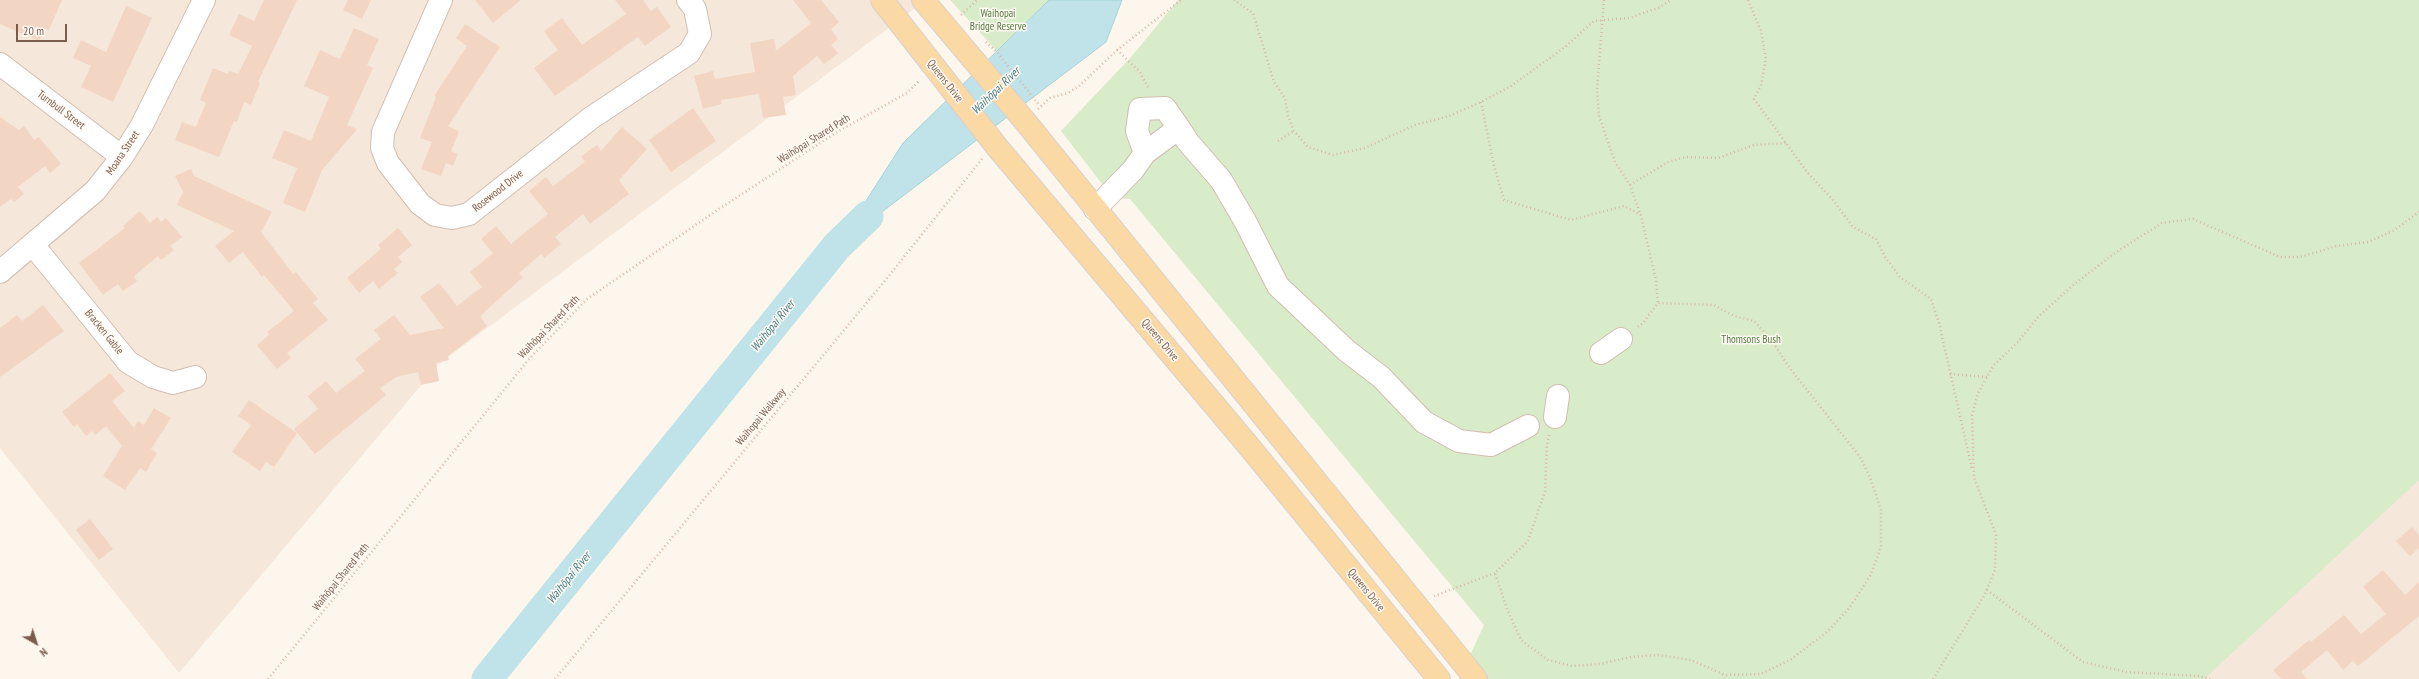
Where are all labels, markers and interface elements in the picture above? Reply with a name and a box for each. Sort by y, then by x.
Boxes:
park label: Waihopai Bridge Reserve [970,7,1026,33]
scale bar [18,16,69,42]
text: 20 m [23,23,44,38]
street label: Queens Drive [924,57,966,105]
water label: Waihōpai River [969,64,1023,118]
street label: Turnbull Street [35,88,87,132]
street label: Waihōpai Shared Path [775,111,853,167]
street label: Moana Street [103,128,143,178]
street label: Rosewood Drive [470,167,526,215]
street label: Waihōpai Shared Path [515,293,583,361]
water label: Waihōpai River [748,297,798,355]
street label: Bracken Gable [82,307,126,357]
street label: Queens Drive [1139,316,1181,364]
park label: Thomsons Bush [1721,333,1781,347]
street label: Waihopai Walkway [733,386,789,448]
street label: Waihōpai Shared Path [310,541,372,613]
water label: Waihōpai River [544,549,594,607]
street label: Queens Drive [1345,566,1387,614]
north arrow [16,623,56,663]
text: N [37,645,50,660]

